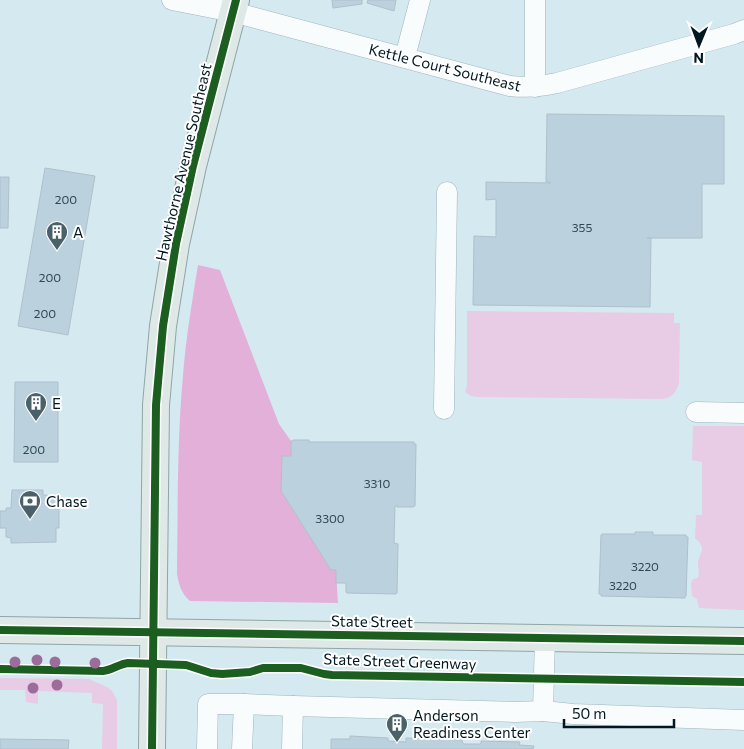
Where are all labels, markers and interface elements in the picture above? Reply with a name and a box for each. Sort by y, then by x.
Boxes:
north arrow [674,20,724,70]
street label: Kettle Court Southeast [367,39,523,95]
text: N [693,50,704,67]
street label: Hawthorne Avenue Southeast [151,61,215,263]
house number: 200 [55,192,77,206]
building icon: A [45,220,69,251]
house number: 355 [572,220,592,234]
place label: A [73,223,83,241]
house number: 200 [39,270,61,284]
house number: 200 [34,306,56,320]
building icon: E [24,391,48,422]
place label: E [52,394,61,412]
house number: 200 [23,442,45,456]
house number: 3310 [364,476,390,490]
bank icon: Chase [18,489,42,520]
place label: Chase [46,492,88,510]
house number: 3300 [315,511,345,525]
house number: 3220 [631,559,659,573]
house number: 3220 [609,578,637,592]
street label: State Street [331,611,413,631]
street label: State Street Greenway [323,649,477,673]
scale bar [564,696,674,728]
text: 50 m [572,704,606,722]
place label: Anderson Readiness Center [413,706,531,741]
building icon: Anderson Readiness Center [385,712,409,743]

